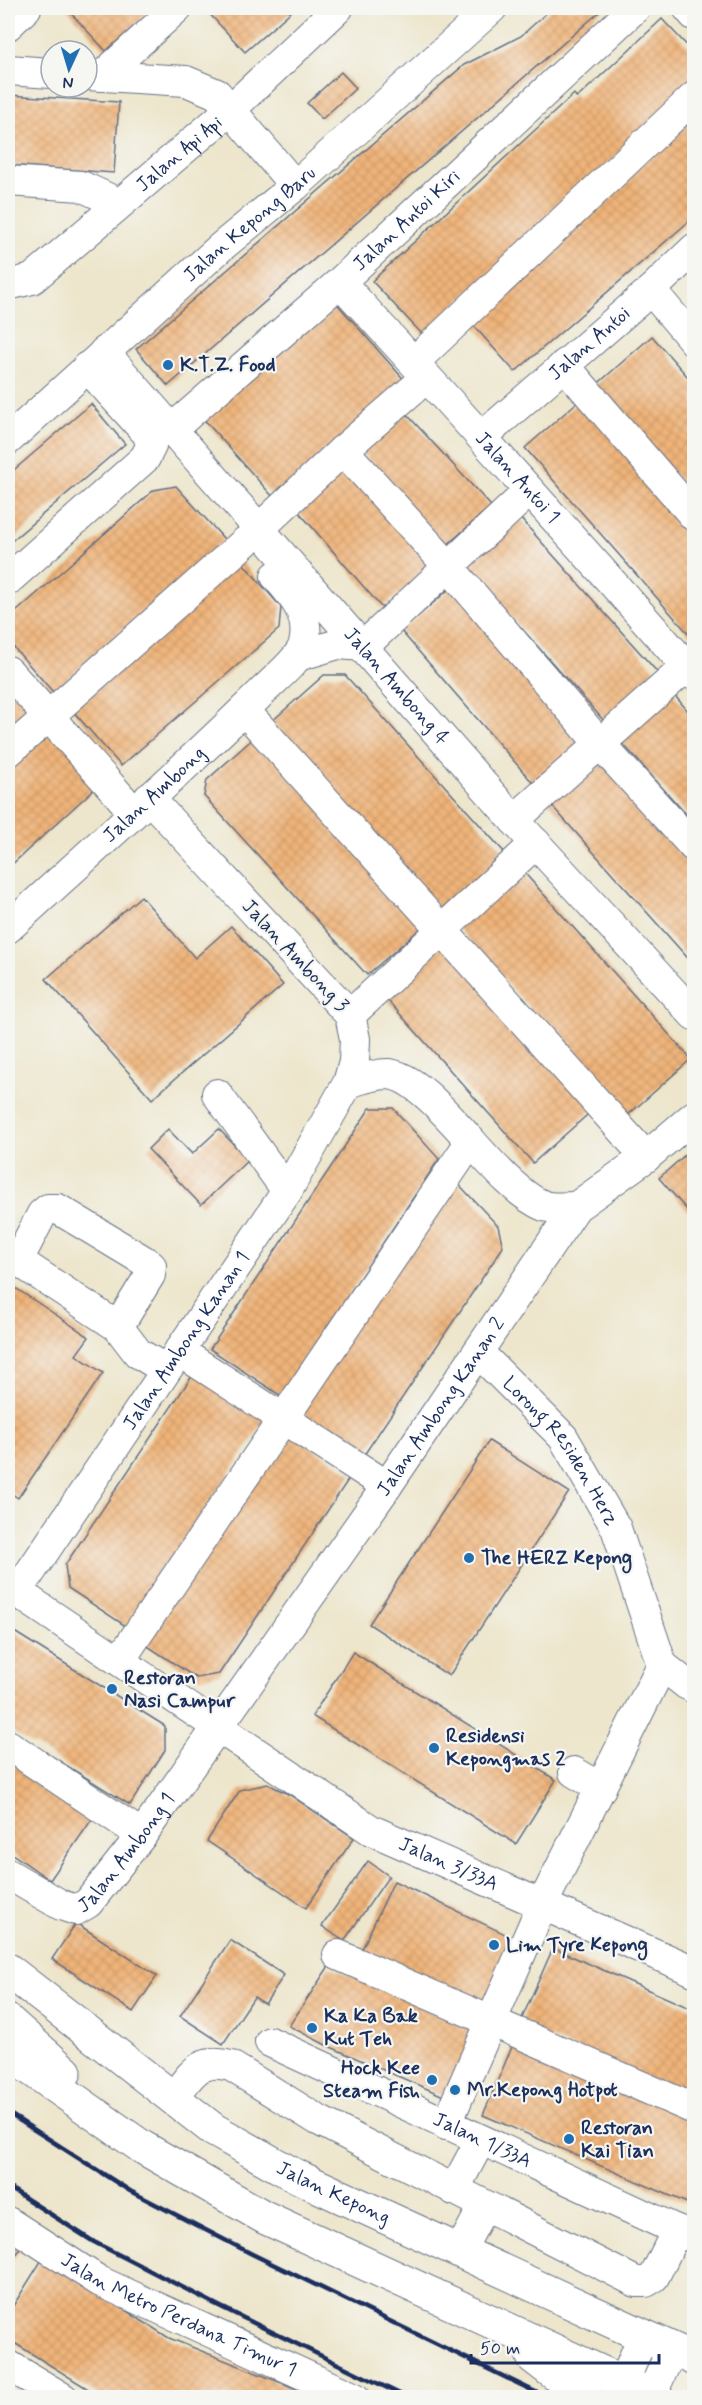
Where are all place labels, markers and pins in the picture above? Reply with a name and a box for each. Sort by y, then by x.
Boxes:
place label: K.T.Z. Food [180,352,276,379]
marker: K.T.Z. Food [161,358,175,372]
place label: The HERZ Kepong [481,1545,632,1574]
marker: The HERZ Kepong [462,1551,476,1565]
place label: Restoran Nasi Campur [124,1665,236,1715]
marker: Restoran Nasi Campur [105,1682,119,1696]
place label: Residensi Kepongmas 2 [446,1723,566,1773]
marker: Residensi Kepongmas 2 [427,1741,441,1755]
place label: Lim Tyre Kepong [506,1932,648,1961]
marker: Lim Tyre Kepong [487,1938,501,1952]
place label: Ka Ka Bak Kut Teh [324,2003,418,2053]
marker: Ka Ka Bak Kut Teh [305,2021,319,2035]
place label: Hock Kee Steam Fish [323,2055,420,2105]
marker: Hock Kee Steam Fish [425,2073,439,2087]
place label: Mr.Kepong Hotpot [467,2077,618,2104]
marker: Mr.Kepong Hotpot [448,2083,462,2097]
place label: Restoran Kai Tian [581,2115,654,2165]
marker: Restoran Kai Tian [562,2132,576,2146]

